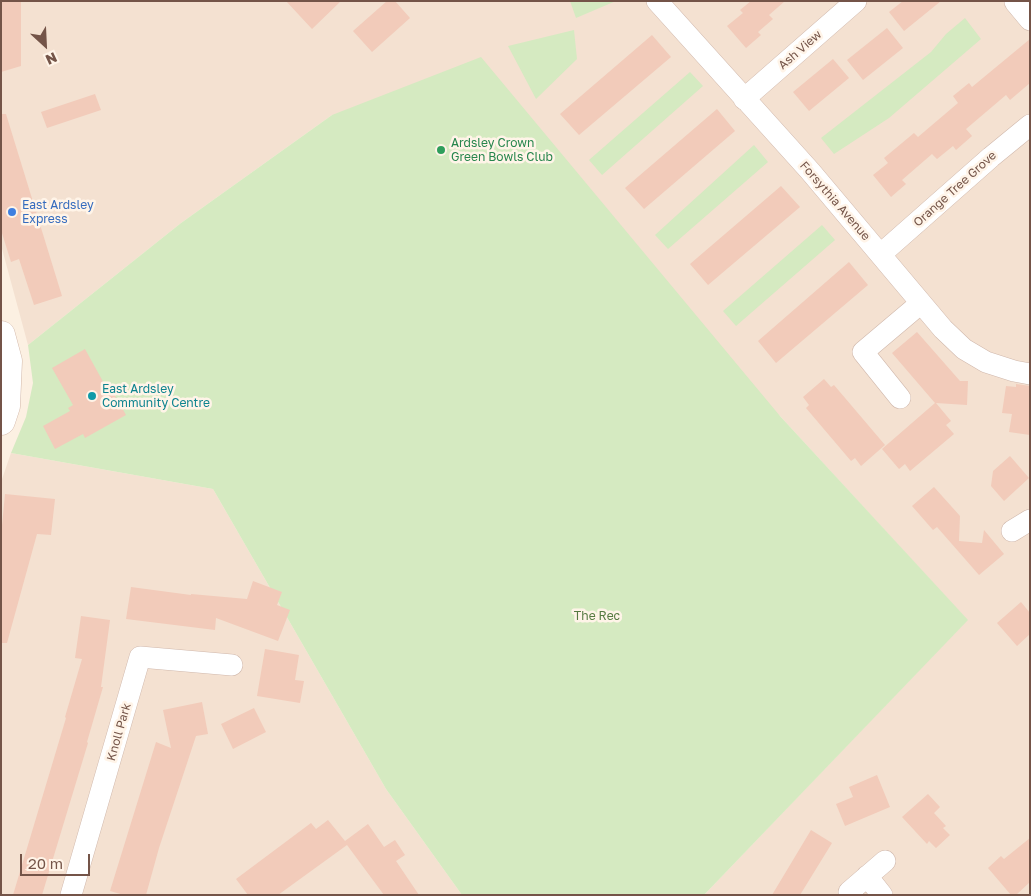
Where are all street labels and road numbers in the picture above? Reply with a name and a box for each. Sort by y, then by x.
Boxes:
street label: Ash View [775,27,825,73]
street label: Orange Tree Grove [911,148,999,230]
street label: Forsythia Avenue [797,159,873,243]
street label: Knoll Park [104,701,134,763]

